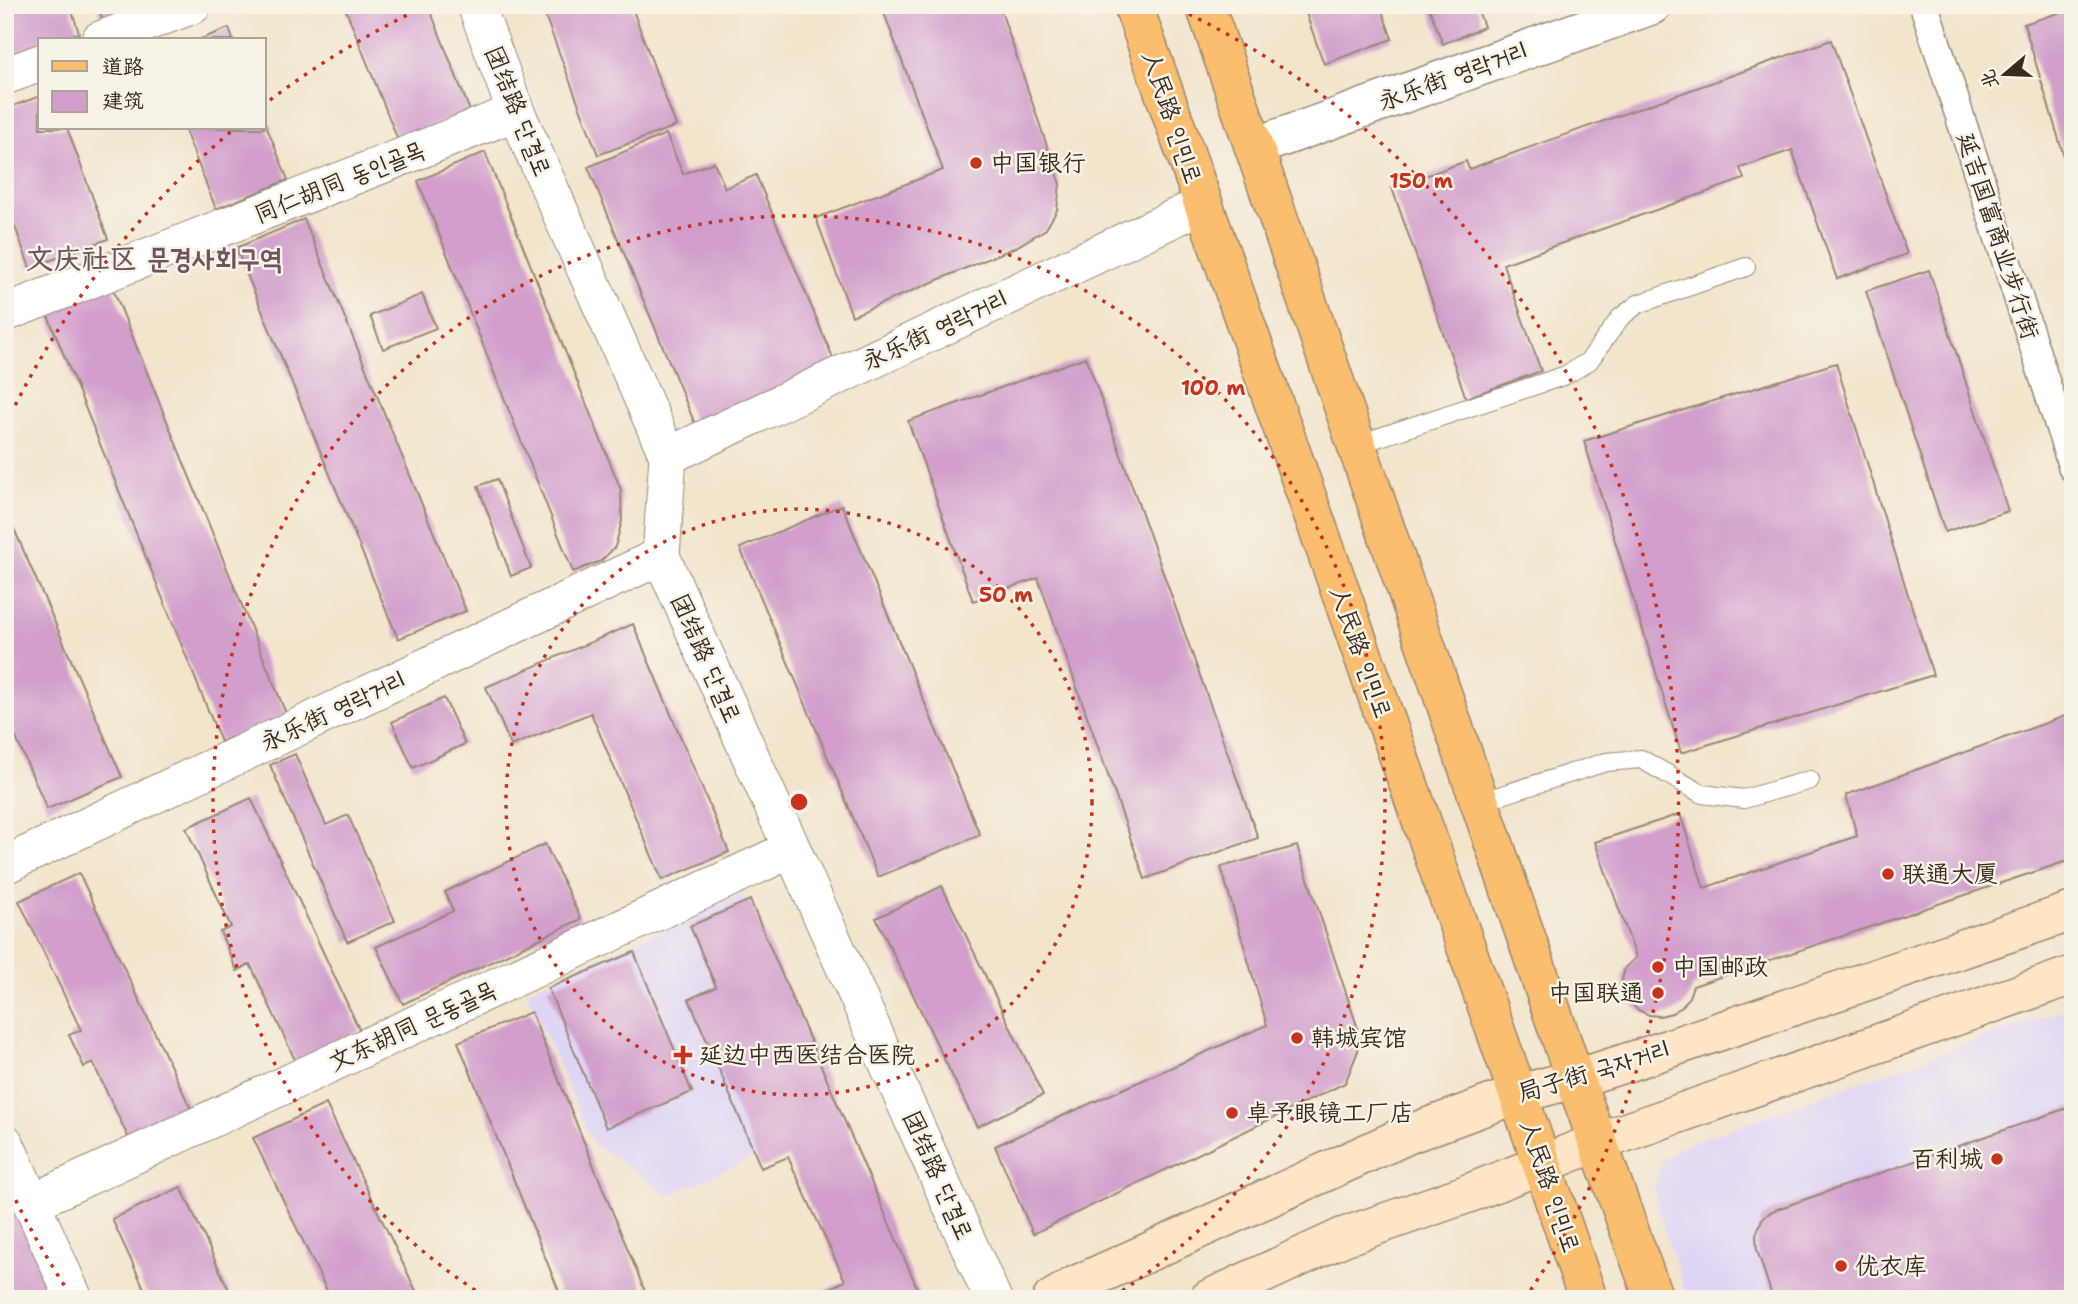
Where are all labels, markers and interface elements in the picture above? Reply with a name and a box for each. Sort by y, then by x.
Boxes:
street label: 永乐街 영락거리 [1374,34,1532,118]
legend [38,38,266,130]
north arrow [1969,38,2039,108]
street label: 团结路 단결로 [477,41,559,181]
street label: 人民路 인민로 [1134,46,1210,188]
text: 道路 [102,53,144,81]
text: 北 [1974,66,2004,92]
text: 建筑 [102,87,144,115]
street label: 延吉国富商业步行街 [1949,128,2047,344]
street label: 同仁胡同 동인골목 [249,133,429,231]
place label: 中国银行 [990,147,1086,179]
marker: 中国银行 [968,155,984,171]
text: 150 m [1389,167,1453,195]
district label: 文庆社区 문경사회구역 [26,239,282,277]
street label: 永乐街 영락거리 [857,282,1013,378]
text: 100 m [1181,374,1245,402]
text: 50 m [979,581,1033,609]
street label: 人民路 인민로 [1322,582,1400,722]
street label: 团结路 단결로 [663,588,749,728]
street label: 永乐街 영락거리 [255,663,411,759]
centre of rings [787,790,811,814]
place label: 联通大厦 [1902,858,1998,890]
marker: 联通大厦 [1880,866,1896,882]
place label: 中国邮政 [1672,951,1768,983]
marker: 中国邮政 [1650,959,1666,975]
street label: 文东胡同 문동골목 [323,973,501,1079]
place label: 中国联通 [1548,977,1644,1009]
marker: 中国联通 [1650,985,1666,1001]
place label: 韩城宾馆 [1311,1022,1407,1054]
marker: 韩城宾馆 [1289,1030,1305,1046]
street label: 局子街 국자거리 [1514,1033,1674,1109]
place label: 延边中西医结合医院 [699,1039,915,1071]
marker: 延边中西医结合医院 [673,1045,693,1065]
place label: 卓予眼镜工厂店 [1246,1097,1414,1129]
street label: 团结路 단결로 [895,1105,981,1245]
marker: 卓予眼镜工厂店 [1224,1105,1240,1121]
street label: 人民路 인민로 [1512,1115,1588,1257]
place label: 百利城 [1911,1143,1983,1175]
marker: 百利城 [1989,1151,2005,1167]
place label: 优衣库 [1855,1250,1927,1282]
marker: 优衣库 [1833,1258,1849,1274]

